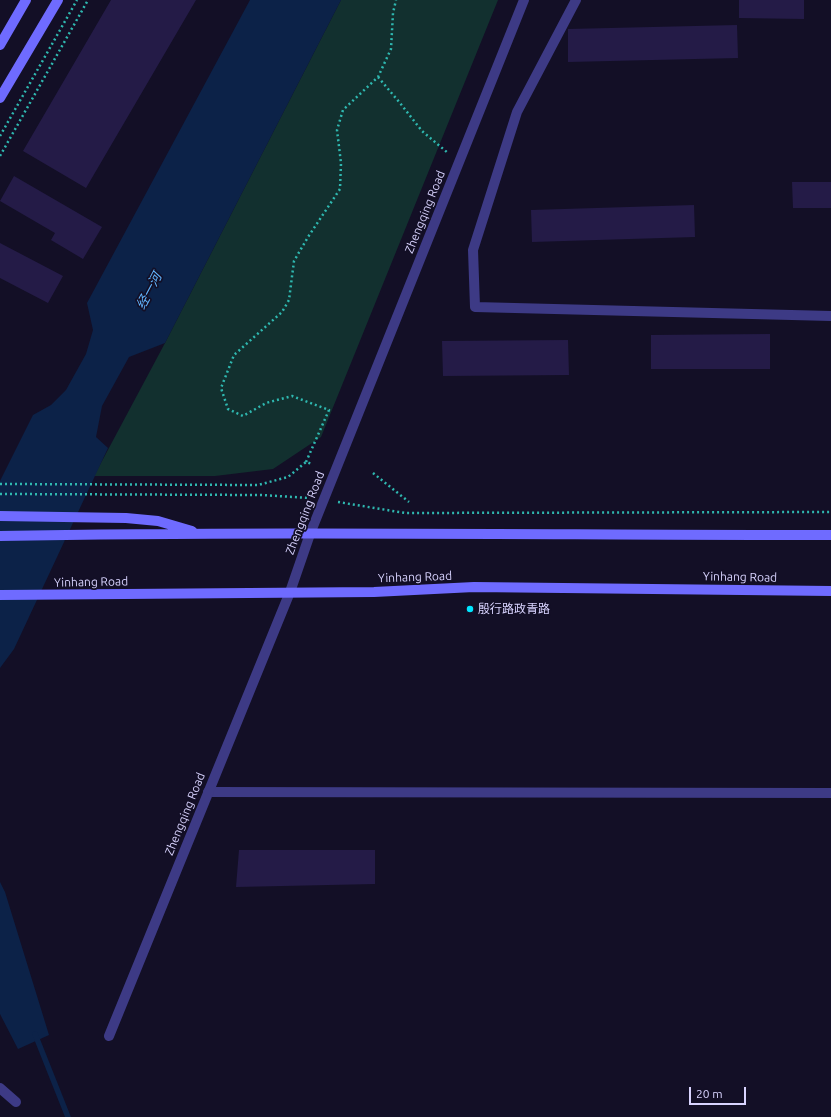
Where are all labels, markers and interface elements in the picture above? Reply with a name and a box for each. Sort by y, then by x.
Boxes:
street label: Zhengqing Road [402,168,448,256]
water label: 经一河 [133,270,165,312]
street label: Zhengqing Road [282,469,328,557]
street label: Yinhang Road [378,569,452,585]
street label: Yinhang Road [703,569,777,585]
street label: Yinhang Road [54,574,128,590]
place label: 殷行路政青路 [478,602,550,616]
marker: 殷行路政青路 [465,604,475,614]
street label: Zhengqing Road [162,770,208,858]
scale bar [691,1079,748,1105]
text: 20 m [696,1087,723,1100]

